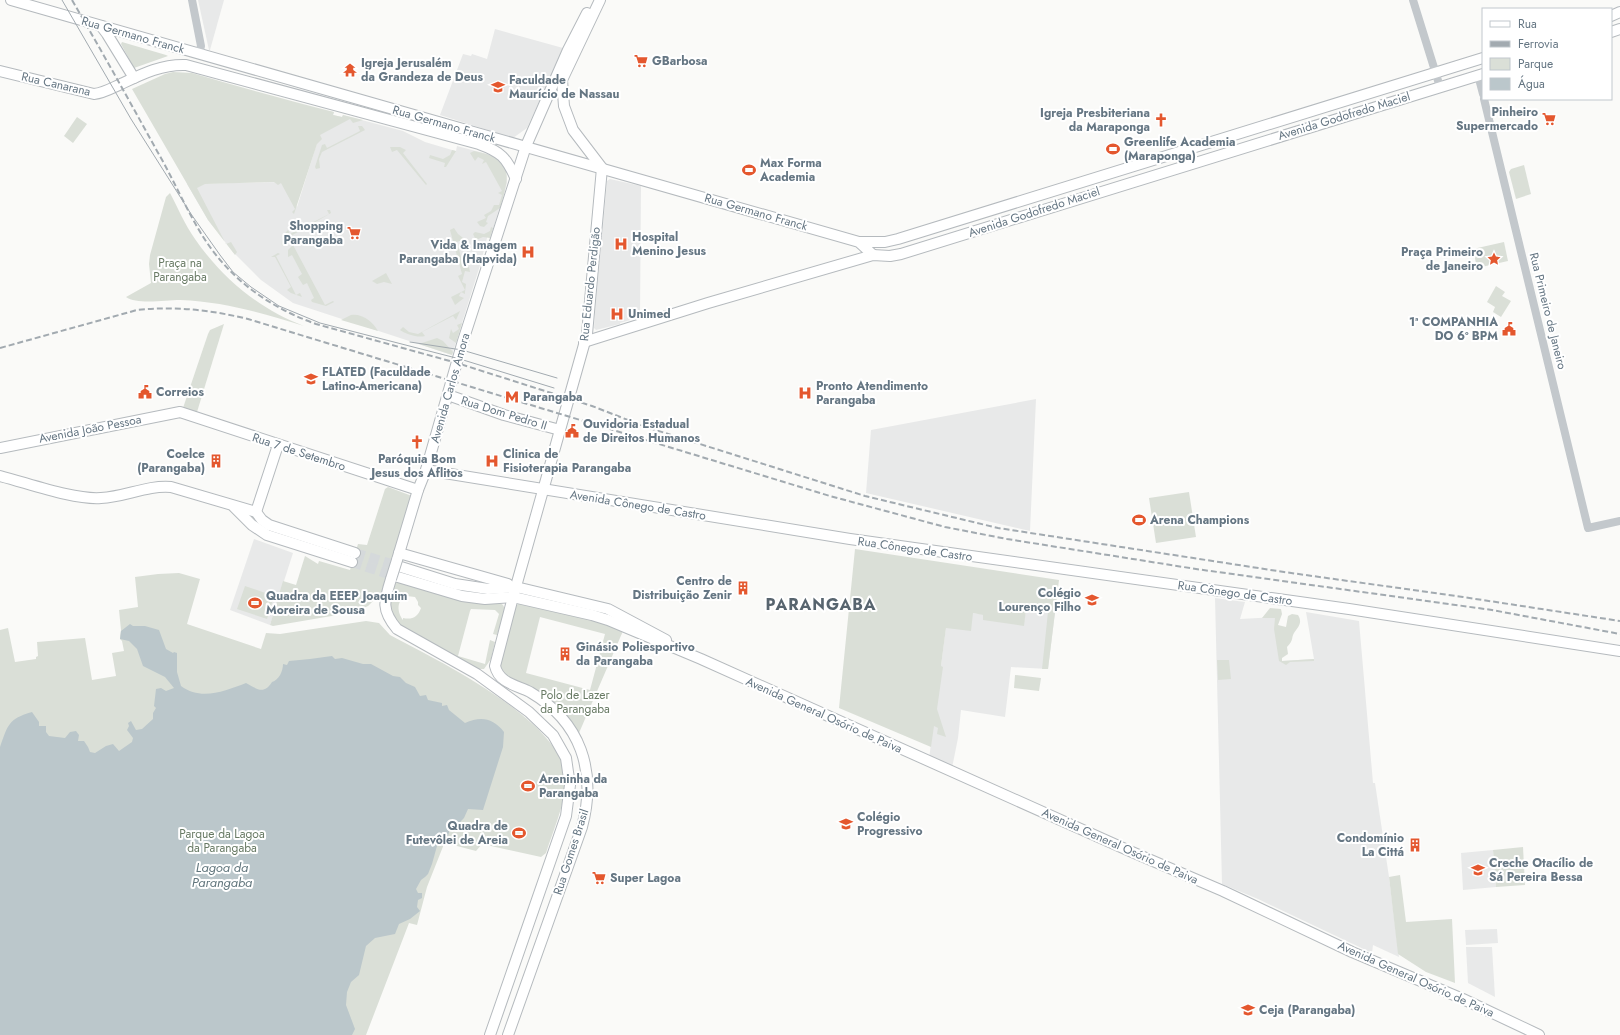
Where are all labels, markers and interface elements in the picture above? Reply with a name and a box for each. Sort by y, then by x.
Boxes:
legend [1482,8,1612,100]
street label: Rua Germano Franck [79,12,187,59]
text: Rua [1518,15,1537,33]
text: Ferrovia [1518,35,1559,53]
place label: GBarbosa [652,52,708,70]
supermarket icon: GBarbosa [633,53,649,69]
place label: Igreja Jerusalém da Grandeza de Deus [361,54,483,86]
text: Parque [1518,55,1553,73]
temple icon: Igreja Jerusalém da Grandeza de Deus [342,62,358,78]
street label: Rua Canarana [20,67,93,101]
place label: Faculdade Maurício de Nassau [509,71,620,103]
text: Água [1518,75,1545,93]
school or university icon: Faculdade Maurício de Nassau [490,79,506,95]
street label: Avenida Godofredo Maciel [1276,87,1412,145]
street label: Rua Germano Franck [390,101,498,148]
place label: Pinheiro Supermercado [1456,103,1538,135]
place label: Igreja Presbiteriana da Maraponga [1040,104,1150,136]
supermarket icon: Pinheiro Supermercado [1541,111,1557,127]
church icon: Igreja Presbiteriana da Maraponga [1153,112,1169,128]
place label: Greenlife Academia (Maraponga) [1124,133,1235,165]
sports icon: Greenlife Academia (Maraponga) [1105,141,1121,157]
place label: Max Forma Academia [759,154,822,186]
sports icon: Max Forma Academia [741,162,757,178]
street label: Avenida Godofredo Maciel [966,182,1102,242]
street label: Rua Germano Franck [702,189,810,236]
place label: Shopping Parangaba [283,217,343,249]
supermarket icon: Shopping Parangaba [346,225,362,241]
street label: Rua Eduardo Perdigão [575,226,605,342]
place label: Hospital Menino Jesus [632,228,707,260]
place label: Vida & Imagem Parangaba (Hapvida) [399,236,517,268]
hospital icon: Hospital Menino Jesus [613,236,629,252]
place label: Praça Primeiro de Janeiro [1401,243,1483,275]
hospital icon: Vida & Imagem Parangaba (Hapvida) [520,244,536,260]
place icon: Praça Primeiro de Janeiro [1486,251,1502,267]
street label: Rua Primeiro de Janeiro [1525,251,1571,372]
park label: Praça na Parangaba [153,254,207,286]
place label: Unimed [628,305,671,323]
hospital icon: Unimed [609,306,625,322]
place label: 1ª COMPANHIA DO 6º BPM [1409,313,1498,345]
public building icon: 1ª COMPANHIA DO 6º BPM [1501,321,1517,337]
street label: Avenida Carlos Amora [426,331,474,445]
place label: FLATED (Faculdade Latino-Americana) [322,363,431,395]
school or university icon: FLATED (Faculdade Latino-Americana) [303,371,319,387]
place label: Pronto Atendimento Parangaba [816,377,928,409]
place label: Correios [156,383,204,401]
public building icon: Correios [137,384,153,400]
hospital icon: Pronto Atendimento Parangaba [797,385,813,401]
place label: Parangaba [523,388,583,406]
metro station icon: Parangaba [504,389,520,405]
street label: Rua Dom Pedro II [459,391,549,435]
street label: Avenida João Pessoa [37,410,143,448]
place label: Ouvidoria Estadual de Direitos Humanos [583,415,701,447]
public building icon: Ouvidoria Estadual de Direitos Humanos [564,423,580,439]
street label: Rua 7 de Setembro [250,428,349,476]
church icon: Paróquia Bom Jesus dos Aflitos [409,434,425,450]
place label: Coelce (Parangaba) [137,445,205,477]
place label: Clinica de Fisioterapia Parangaba [503,445,631,477]
place label: Paróquia Bom Jesus dos Aflitos [369,450,463,482]
building icon: Coelce (Parangaba) [208,453,224,469]
hospital icon: Clinica de Fisioterapia Parangaba [484,453,500,469]
street label: Avenida Cônego de Castro [569,485,708,525]
place label: Arena Champions [1149,511,1250,529]
sports icon: Arena Champions [1131,512,1147,528]
street label: Rua Cônego de Castro [857,532,974,566]
place label: Centro de Distribuição Zenir [633,572,732,604]
street label: Rua Cônego de Castro [1177,576,1294,610]
building icon: Centro de Distribuição Zenir [735,580,751,596]
place label: Colégio Lourenço Filho [998,584,1081,616]
place label: Quadra da EEEP Joaquim Moreira de Sousa [266,587,408,619]
school or university icon: Colégio Lourenço Filho [1084,592,1100,608]
district label: PARANGABA [766,593,876,616]
sports icon: Quadra da EEEP Joaquim Moreira de Sousa [247,595,263,611]
place label: Ginásio Poliesportivo da Parangaba [576,638,695,670]
building icon: Ginásio Poliesportivo da Parangaba [557,646,573,662]
street label: Avenida General Osório de Paiva [743,672,905,758]
park label: Polo de Lazer da Parangaba [540,686,610,718]
place label: Areninha da Parangaba [538,770,607,802]
sports icon: Areninha da Parangaba [520,778,536,794]
street label: Avenida General Osório de Paiva [1039,803,1201,889]
street label: Rua Gomes Brasil [549,807,593,897]
place label: Colégio Progressivo [857,808,923,840]
school or university icon: Colégio Progressivo [838,816,854,832]
place label: Quadra de Futevôlei de Areia [406,817,508,849]
park label: Parque da Lagoa da Parangaba [179,825,265,857]
sports icon: Quadra de Futevôlei de Areia [511,825,527,841]
place label: Condomínio La Cittá [1337,829,1404,861]
building icon: Condomínio La Cittá [1407,837,1423,853]
place label: Creche Otacílio de Sá Pereira Bessa [1489,854,1593,886]
water label: Lagoa da Parangaba [192,858,252,892]
school or university icon: Creche Otacílio de Sá Pereira Bessa [1470,862,1486,878]
place label: Super Lagoa [610,869,681,887]
supermarket icon: Super Lagoa [591,870,607,886]
street label: Avenida General Osório de Paiva [1335,936,1497,1022]
place label: Ceja (Parangaba) [1259,1001,1355,1019]
school or university icon: Ceja (Parangaba) [1240,1002,1256,1018]

